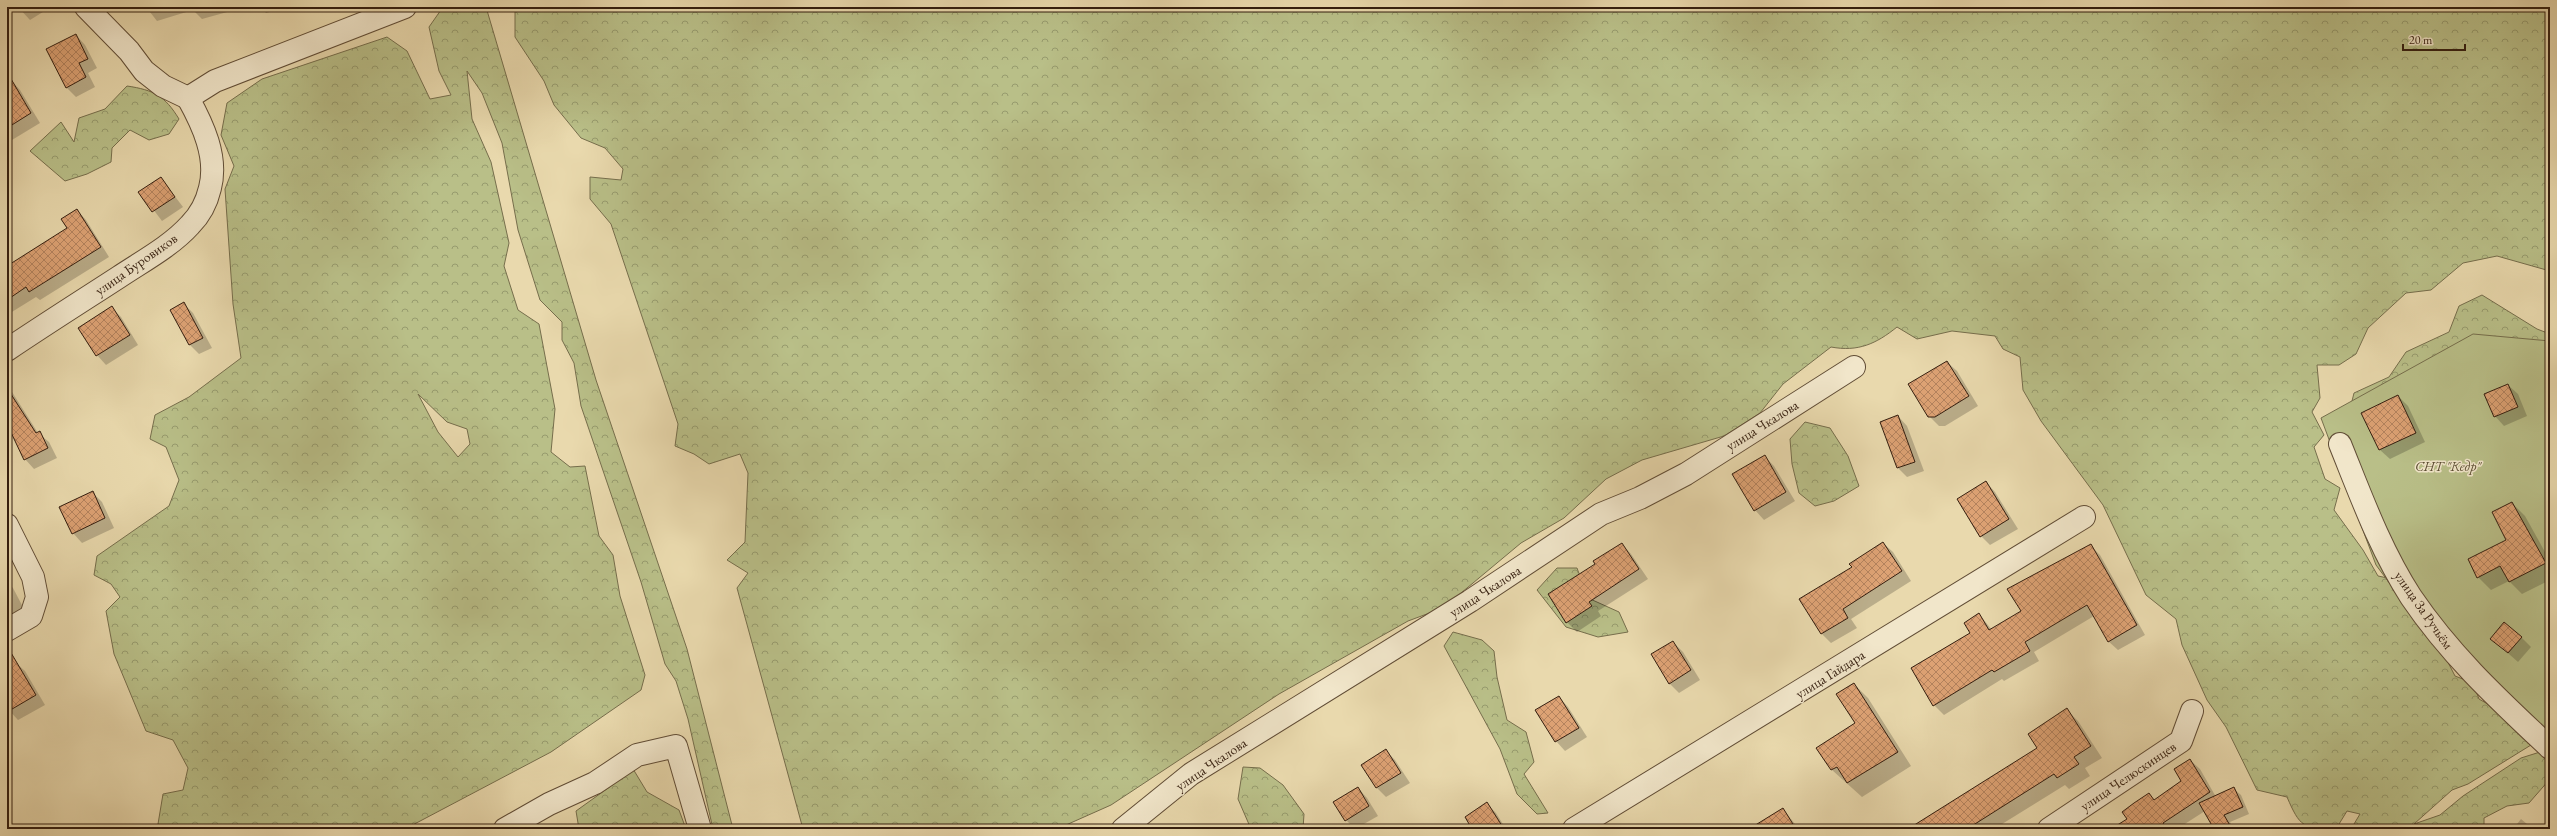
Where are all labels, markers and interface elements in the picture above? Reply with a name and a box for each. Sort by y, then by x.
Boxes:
scale bar [2403,26,2465,52]
text: 20 m [2409,32,2433,48]
street label: улица Буровиков [91,229,181,299]
street label: улица Чкалова [1722,395,1802,454]
park label: СНТ "Кедр" [2415,457,2482,475]
street label: улица Чкалова [1446,561,1525,621]
street label: улица За Ручьём [2391,568,2458,653]
street label: улица Гайдара [1792,645,1868,702]
street label: улица Чкалова [1172,733,1250,794]
street label: улица Челюскинцев [2077,737,2179,815]

